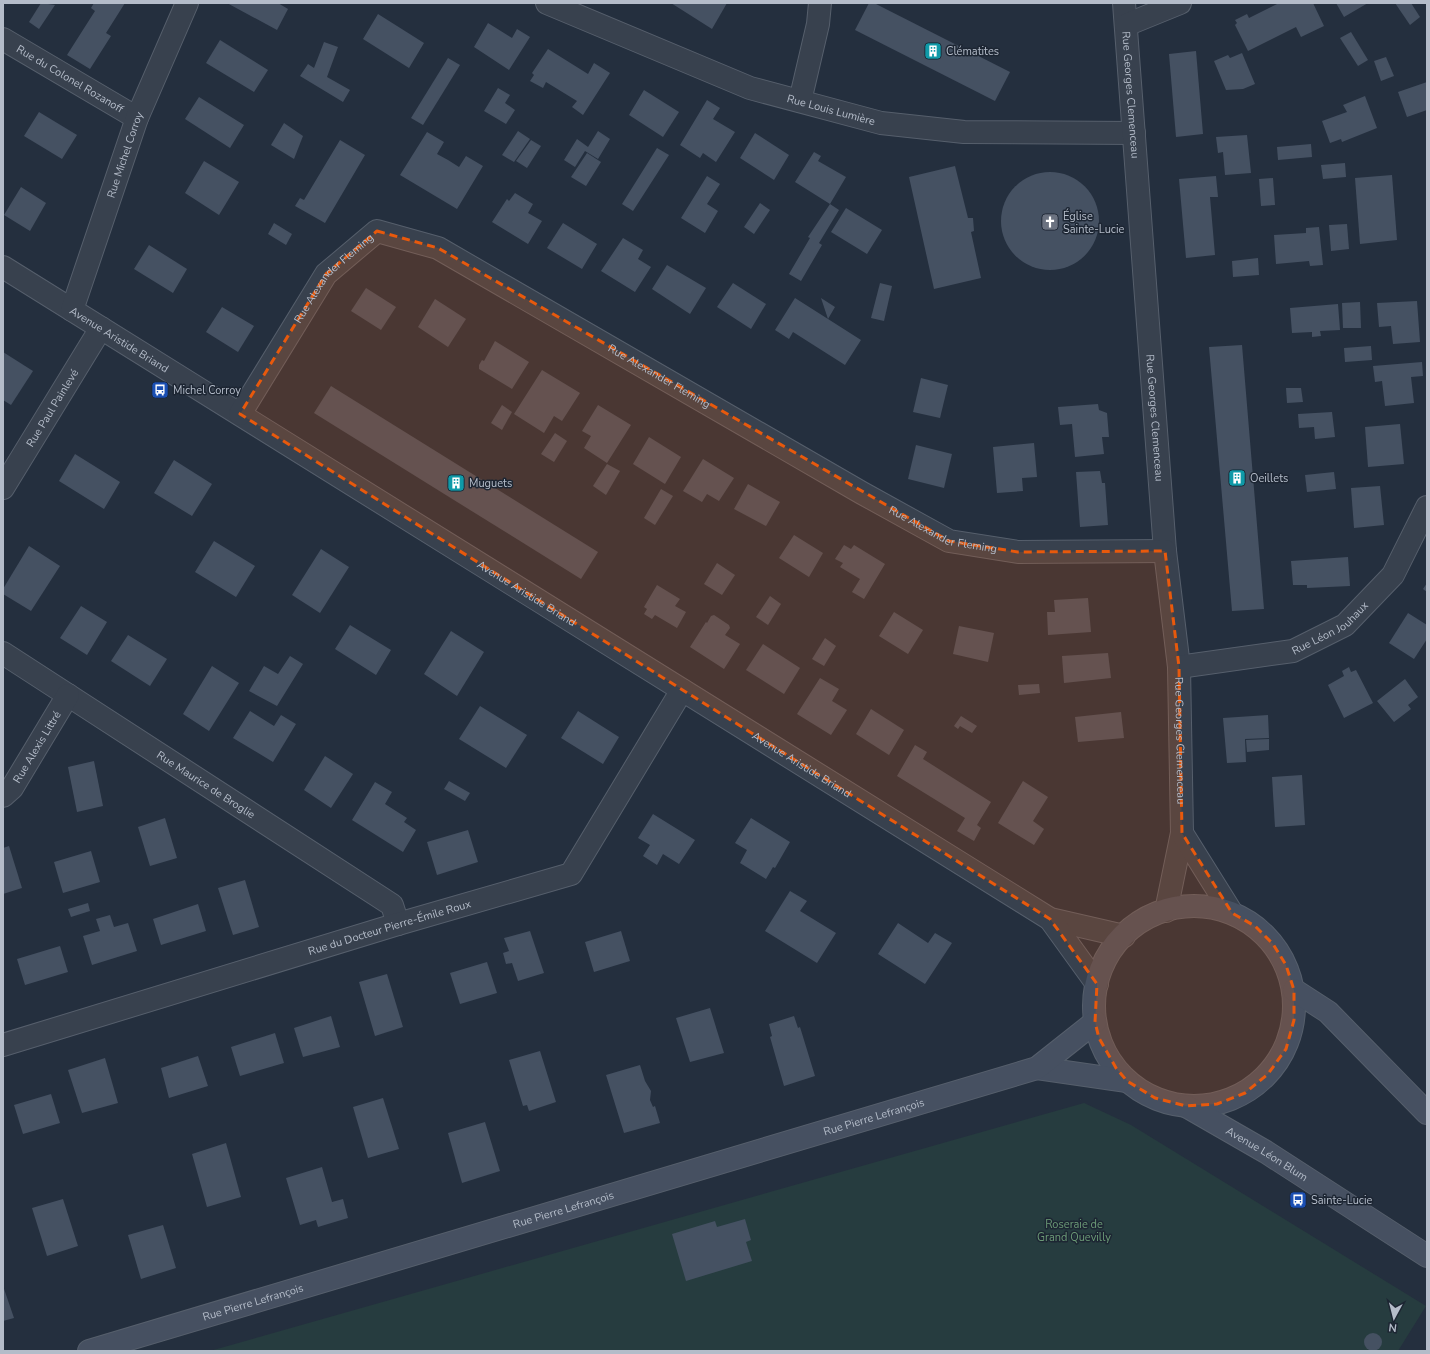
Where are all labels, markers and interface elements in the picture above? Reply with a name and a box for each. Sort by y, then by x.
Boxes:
street label: Rue Georges Clemenceau [1118,31,1143,159]
building icon: Clématites [923,41,943,61]
street label: Rue du Colonel Rozanoff [14,42,127,117]
place label: Clématites [946,44,999,59]
street label: Rue Louis Lumière [785,91,877,129]
street label: Rue Michel Corroy [104,109,147,200]
place label: Église Sainte-Lucie [1063,208,1125,237]
church icon: Église Sainte-Lucie [1040,212,1060,232]
street label: Rue Alexander Fleming [291,230,377,326]
street label: Avenue Aristide Briand [67,303,171,376]
street label: Rue Alexander Fleming [605,341,713,412]
street label: Rue Georges Clemenceau [1142,354,1167,482]
street label: Rue Paul Painlevé [23,366,82,450]
bus stop icon: Michel Corroy [150,380,170,400]
place label: Michel Corroy [173,383,241,398]
building icon: Oeillets [1227,468,1247,488]
place label: Oeillets [1250,471,1288,486]
building icon: Muguets [446,473,466,493]
place label: Muguets [469,476,512,491]
street label: Rue Alexander Fleming [886,502,998,557]
street label: Avenue Aristide Briand [474,557,579,630]
street label: Rue Léon Jouhaux [1289,598,1372,658]
street label: Rue Georges Clemenceau [1171,677,1188,804]
street label: Rue Alexis Littré [10,708,65,786]
street label: Avenue Aristide Briand [749,728,854,801]
street label: Rue Maurice de Broglie [154,748,258,822]
street label: Rue du Docteur Pierre-Émile Roux [306,896,473,959]
street label: Rue Pierre Lefrançois [822,1095,926,1139]
street label: Avenue Léon Blum [1223,1123,1311,1185]
street label: Rue Pierre Lefrançois [511,1188,616,1232]
bus stop icon: Sainte-Lucie [1288,1190,1308,1210]
place label: Sainte-Lucie [1311,1193,1373,1208]
park label: Roseraie de Grand Quevilly [1037,1217,1111,1245]
street label: Rue Pierre Lefrançois [201,1280,305,1325]
north arrow [1374,1298,1414,1338]
text: N [1388,1319,1398,1335]

